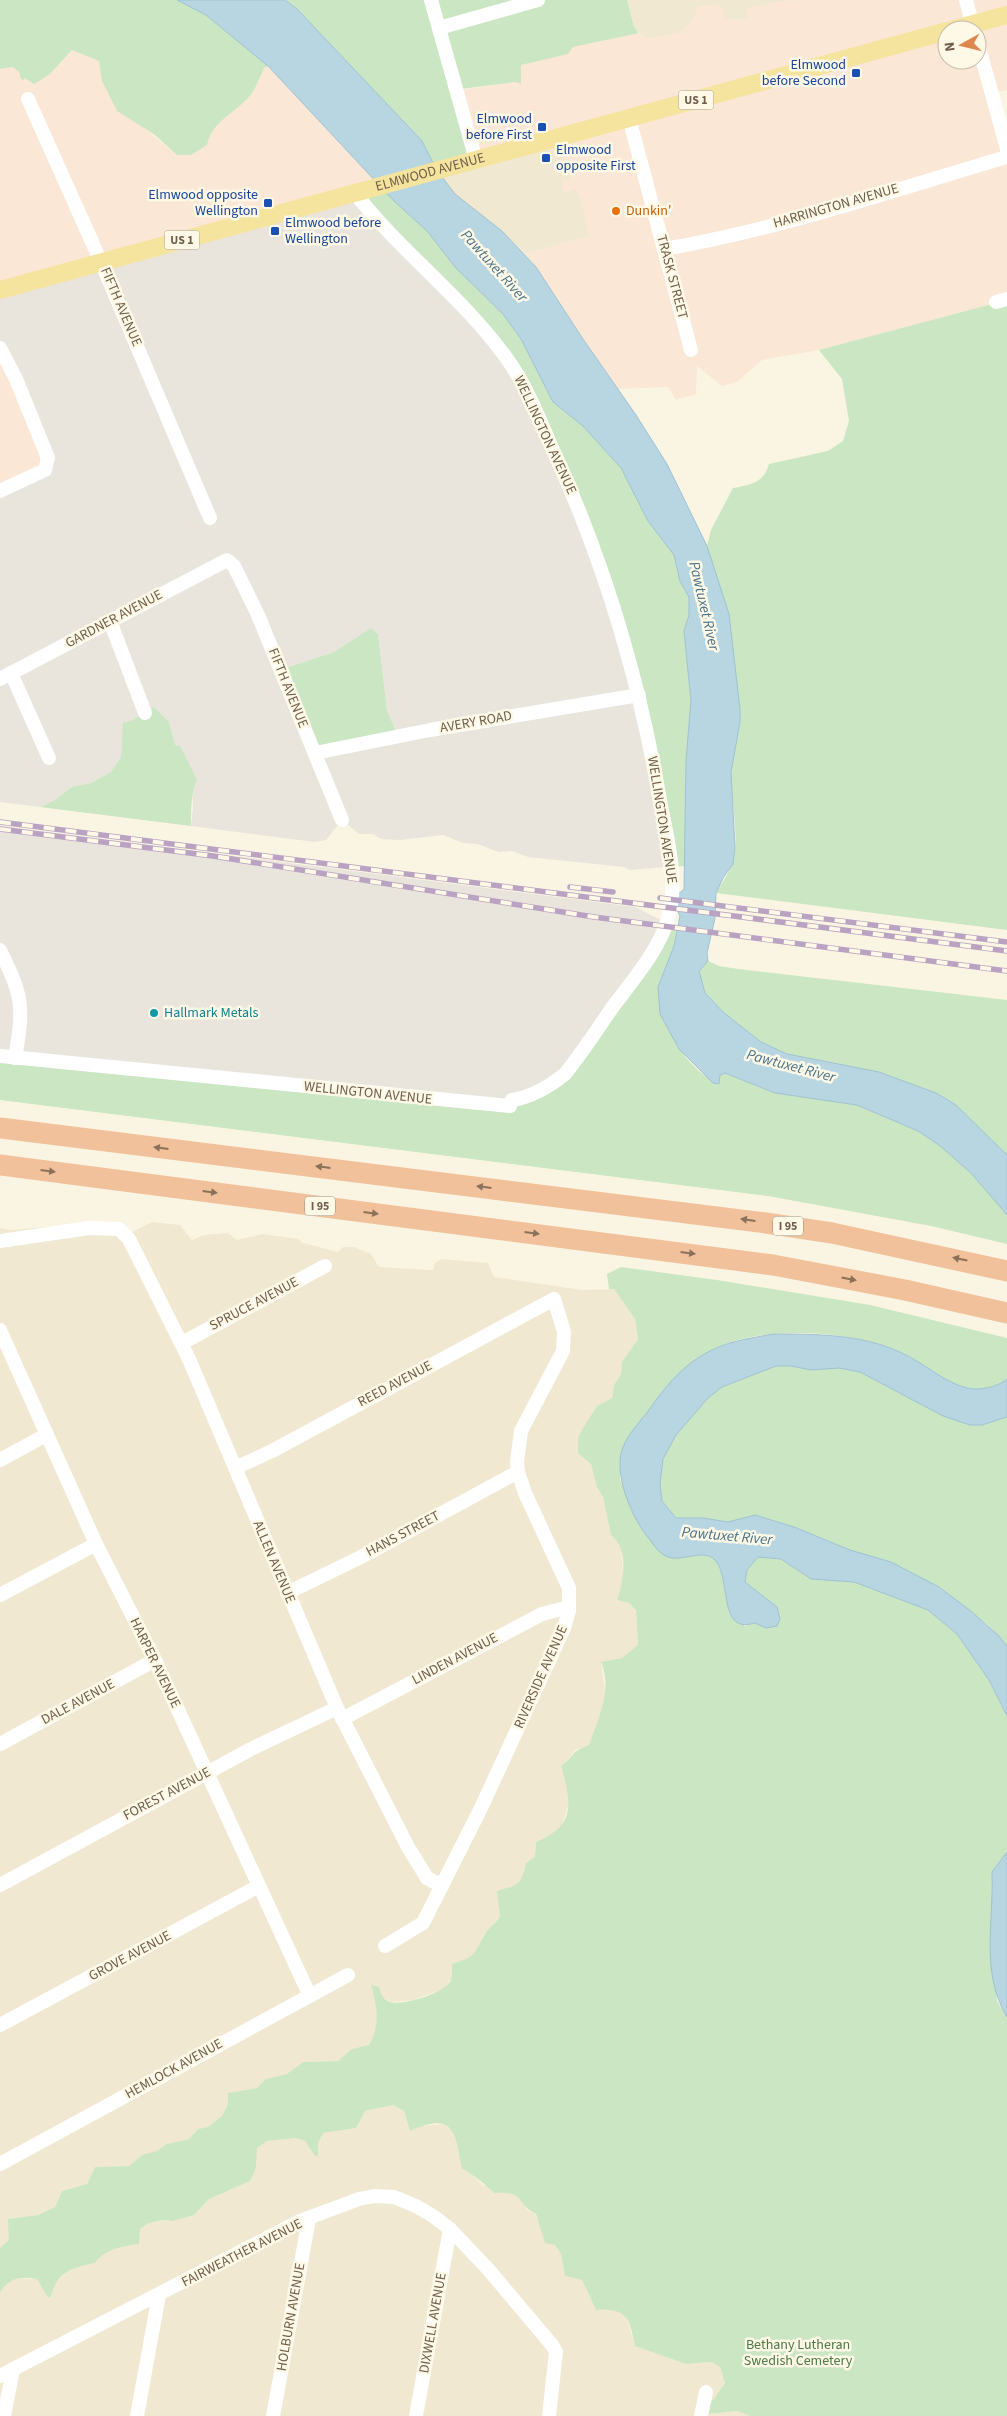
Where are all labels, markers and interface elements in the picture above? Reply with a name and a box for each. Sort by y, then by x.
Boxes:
north arrow [937,20,987,70]
text: N [940,41,961,53]
place label: Elmwood before Second [762,55,846,91]
marker: Elmwood before Second [850,67,862,79]
road number: US 1 [678,90,714,110]
place label: Elmwood before First [466,109,532,145]
marker: Elmwood before First [536,121,548,133]
place label: Elmwood opposite First [556,140,636,176]
street label: ELMWOOD AVENUE [373,148,487,197]
marker: Elmwood opposite First [540,152,552,164]
street label: HARRINGTON AVENUE [771,179,901,233]
place label: Elmwood opposite Wellington [148,185,258,221]
marker: Elmwood opposite Wellington [262,197,274,209]
place label: Dunkin' [626,201,671,221]
marker: Dunkin' [610,205,622,217]
place label: Elmwood before Wellington [285,213,381,249]
marker: Elmwood before Wellington [269,225,281,237]
water label: Pawtuxet River [456,225,533,307]
road number: US 1 [164,230,200,250]
street label: TRASK STREET [651,233,693,322]
street label: FIFTH AVENUE [95,264,147,350]
street label: WELLINGTON AVENUE [509,372,581,498]
water label: Pawtuxet River [684,559,725,654]
street label: GARDNER AVENUE [62,585,166,653]
street label: FIFTH AVENUE [263,645,313,731]
street label: AVERY ROAD [438,706,514,738]
street label: WELLINGTON AVENUE [642,755,682,885]
place label: Hallmark Metals [164,1003,259,1023]
marker: Hallmark Metals [148,1007,160,1019]
water label: Pawtuxet River [744,1044,839,1088]
street label: WELLINGTON AVENUE [303,1076,433,1110]
one-way arrow [153,1144,169,1152]
one-way arrow [314,1163,330,1171]
one-way arrow [41,1167,57,1175]
one-way arrow [476,1183,492,1191]
one-way arrow [202,1188,218,1196]
road number: I 95 [305,1196,335,1216]
one-way arrow [363,1209,379,1217]
one-way arrow [740,1216,756,1224]
road number: I 95 [773,1216,803,1236]
one-way arrow [524,1229,540,1237]
one-way arrow [681,1249,697,1257]
one-way arrow [951,1255,967,1263]
street label: SPRUCE AVENUE [206,1272,302,1336]
one-way arrow [841,1275,857,1283]
street label: REED AVENUE [354,1356,436,1412]
street label: HANS STREET [363,1506,444,1562]
street label: ALLEN AVENUE [248,1518,300,1606]
water label: Pawtuxet River [681,1522,774,1551]
street label: HARPER AVENUE [124,1614,186,1712]
street label: RIVERSIDE AVENUE [509,1622,573,1732]
street label: LINDEN AVENUE [408,1628,502,1690]
street label: DALE AVENUE [38,1674,118,1730]
street label: FOREST AVENUE [120,1763,214,1825]
street label: GROVE AVENUE [85,1926,175,1986]
street label: HEMLOCK AVENUE [122,2034,226,2104]
street label: FAIRWEATHER AVENUE [178,2214,306,2292]
street label: HOLBURN AVENUE [272,2261,310,2373]
street label: DIXWELL AVENUE [414,2271,452,2375]
park label: Bethany Lutheran Swedish Cemetery [744,2335,853,2371]

